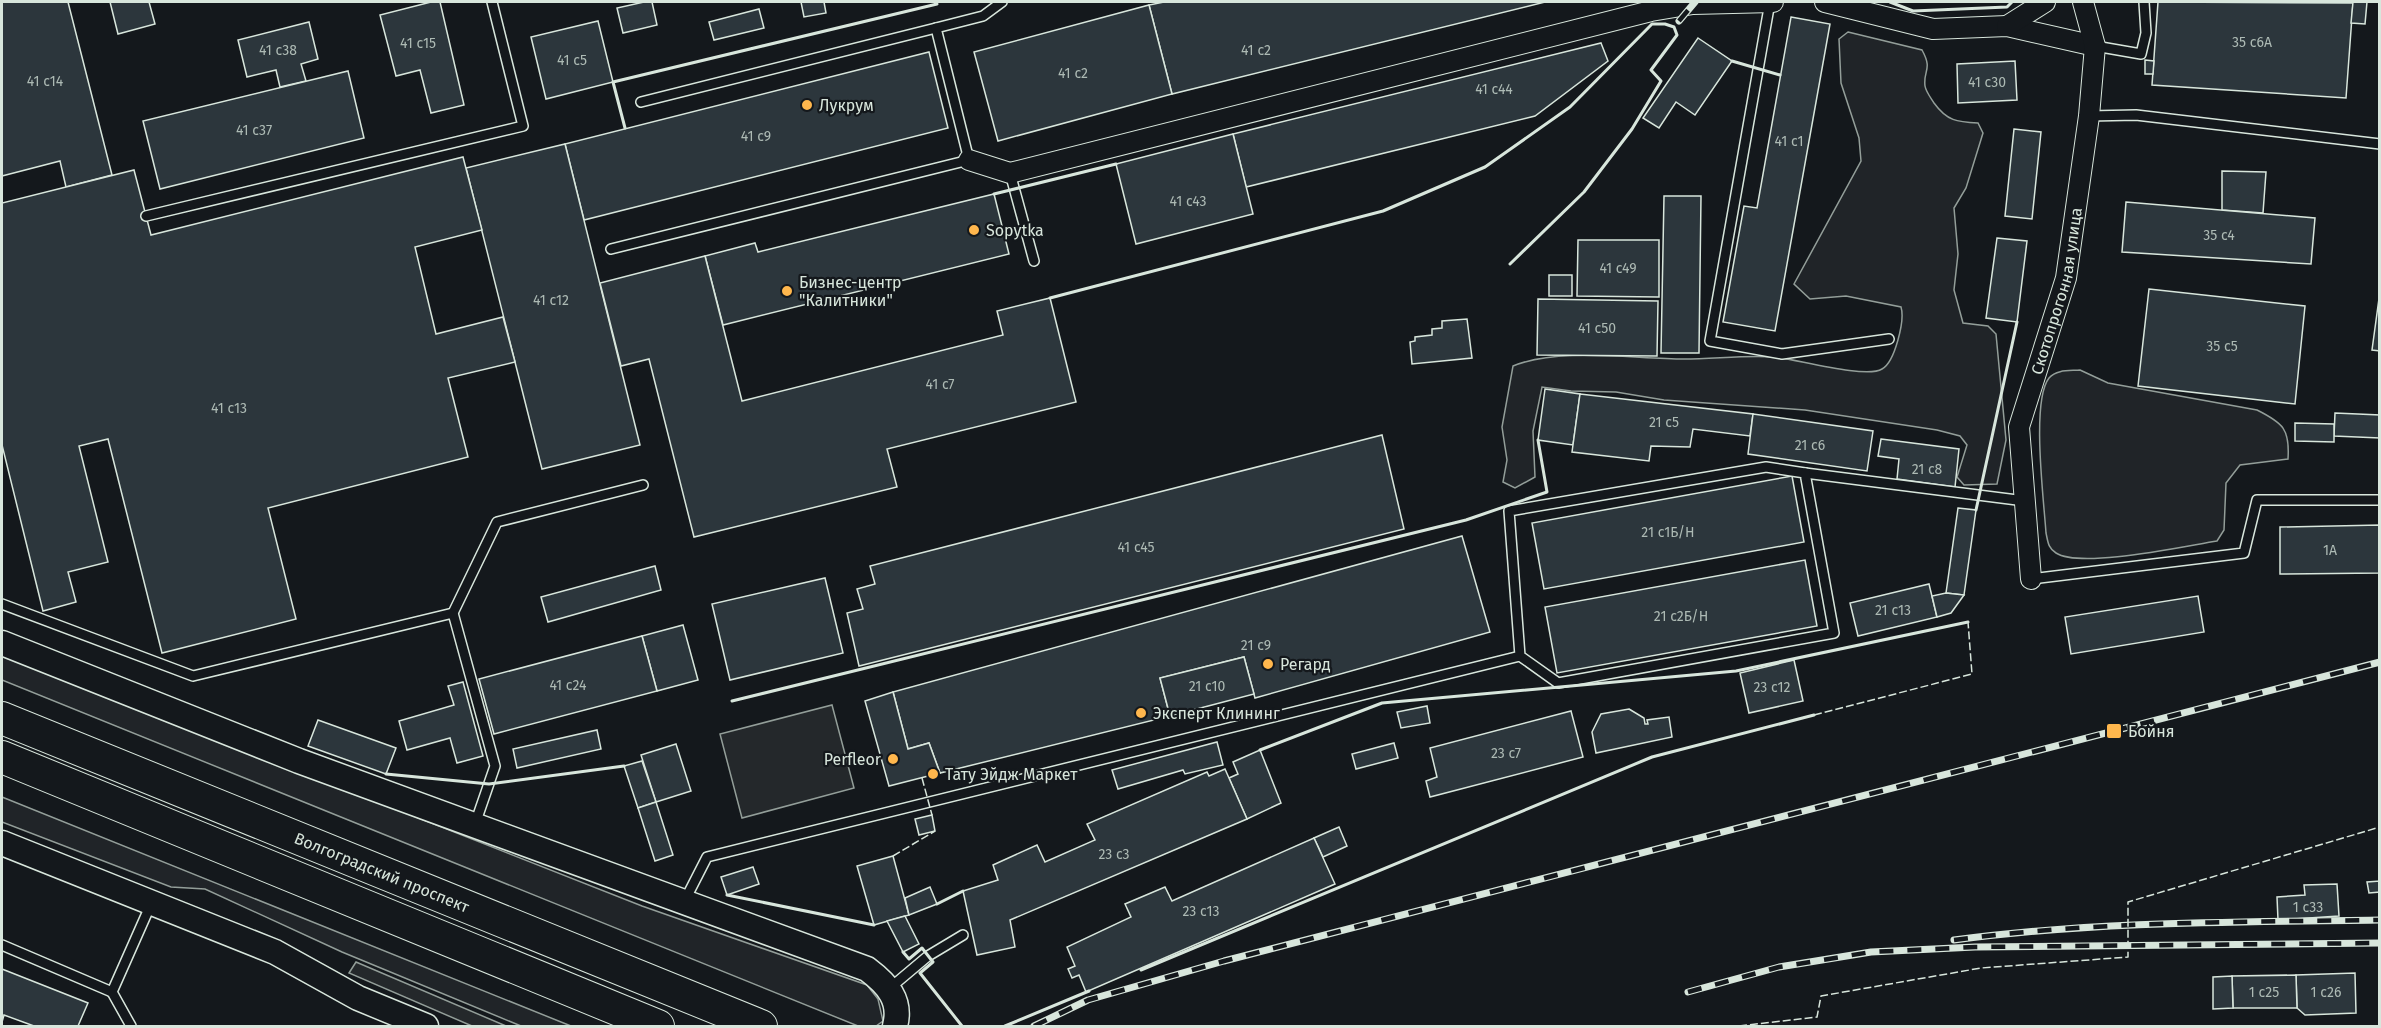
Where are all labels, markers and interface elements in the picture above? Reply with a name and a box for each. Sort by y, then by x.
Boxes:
house number: 35 с6А [2232,34,2272,51]
house number: 41 с15 [400,35,436,52]
house number: 41 с38 [259,42,297,59]
house number: 41 с2 [1241,42,1271,59]
house number: 41 с5 [557,52,587,69]
house number: 41 с2 [1058,65,1088,82]
house number: 41 с14 [27,73,64,90]
house number: 41 с30 [1968,74,2006,91]
house number: 41 с44 [1475,81,1513,98]
place label: Лукрум [819,96,874,115]
marker: Лукрум [800,98,814,112]
house number: 41 с37 [236,122,272,139]
house number: 41 с9 [741,128,771,145]
house number: 41 с1 [1775,133,1803,150]
house number: 41 с43 [1170,193,1206,210]
street label: Скотопрогонная улица [2027,206,2085,377]
place label: Sopytka [986,221,1044,240]
marker: Sopytka [967,223,981,237]
house number: 35 с4 [2203,227,2235,244]
house number: 41 с49 [1599,260,1637,277]
place label: Бизнес-центр "Калитники" [799,273,902,310]
marker: Бизнес-центр "Калитники" [780,284,794,298]
house number: 41 с12 [533,292,569,309]
house number: 41 с50 [1578,320,1616,337]
house number: 35 с5 [2206,338,2238,355]
house number: 41 с7 [926,376,954,393]
house number: 41 с13 [211,400,247,417]
house number: 21 с5 [1649,414,1679,431]
house number: 21 с6 [1795,437,1825,454]
house number: 21 с8 [1912,461,1943,478]
house number: 21 с1Б/Н [1641,524,1695,541]
house number: 41 c45 [1117,539,1155,556]
house number: 1А [2323,542,2337,559]
house number: 21 с13 [1875,602,1911,619]
house number: 21 с2Б/Н [1654,608,1708,625]
house number: 21 с9 [1241,637,1271,654]
place label: Регард [1280,655,1331,674]
marker: Регард [1261,657,1275,671]
house number: 41 с24 [549,677,587,694]
house number: 21 с10 [1189,678,1226,695]
house number: 23 c12 [1753,679,1791,696]
place label: Эксперт Клининг [1153,704,1280,723]
marker: Эксперт Клининг [1134,706,1148,720]
marker: Бойня [2105,722,2123,740]
place label: Бойня [2128,722,2175,741]
house number: 23 с7 [1491,745,1521,762]
place label: Perfleor [824,750,882,769]
marker: Perfleor [886,752,900,766]
place label: Тату Эйдж Маркет [945,765,1078,784]
marker: Тату Эйдж Маркет [926,767,940,781]
street label: Волгоградский проспект [292,828,473,916]
house number: 23 с3 [1098,846,1130,863]
house number: 1 с33 [2293,899,2323,916]
house number: 23 с13 [1182,903,1220,920]
house number: 1 с25 [2249,984,2279,1001]
house number: 1 с26 [2311,984,2341,1001]

